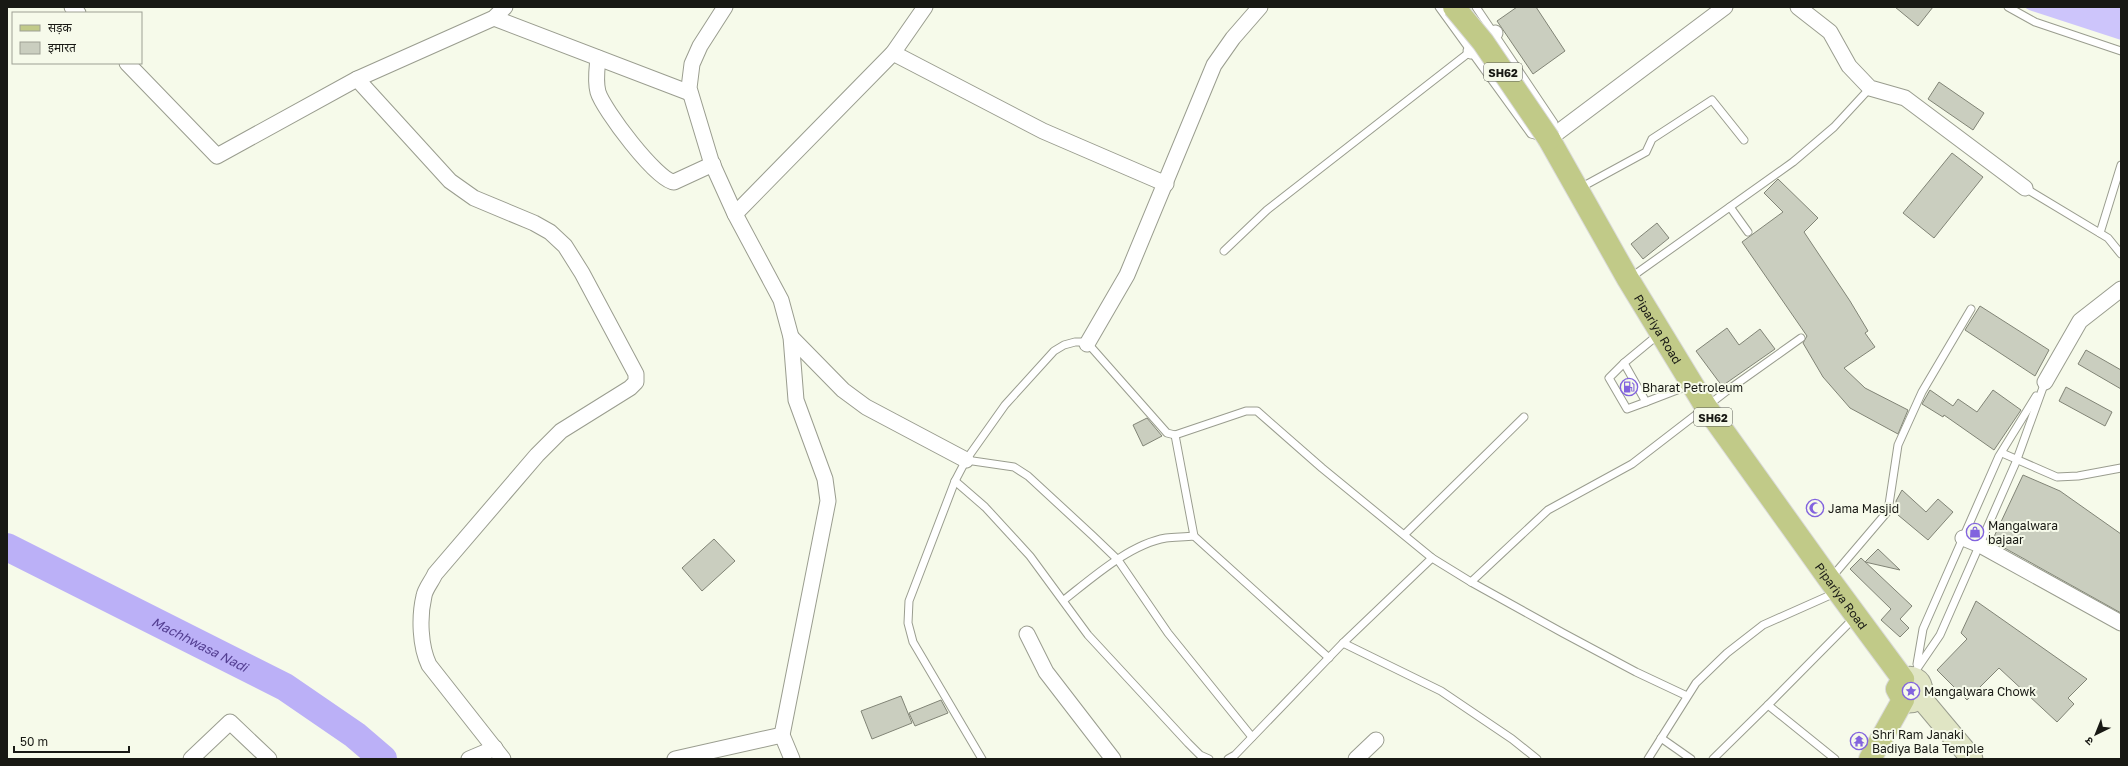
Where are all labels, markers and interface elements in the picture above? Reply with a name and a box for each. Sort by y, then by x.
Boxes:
legend [12,12,142,64]
text: सड़क [48,20,73,35]
text: इमारत [48,40,77,55]
road number: SH62 [1484,63,1522,81]
street label: Pipariya Road [1631,291,1685,366]
fuel station icon: Bharat Petroleum [1619,377,1639,397]
place label: Bharat Petroleum [1642,380,1743,395]
road number: SH62 [1694,408,1732,426]
mosque icon: Jama Masjid [1805,498,1825,518]
place label: Jama Masjid [1828,501,1899,516]
place label: Mangalwara bajaar [1988,518,2058,547]
shop icon: Mangalwara bajaar [1965,522,1985,542]
street label: Pipariya Road [1812,560,1871,632]
water label: Machhwasa Nadi [149,613,252,676]
place icon: Mangalwara Chowk [1901,681,1921,701]
place label: Mangalwara Chowk [1924,684,2036,699]
north arrow [2076,714,2116,754]
place label: Shri Ram Janaki Badiya Bala Temple [1872,727,1984,756]
scale bar [14,728,129,754]
temple icon: Shri Ram Janaki Badiya Bala Temple [1849,731,1869,751]
text: 50 m [20,734,48,749]
text: उ [2082,734,2096,749]

